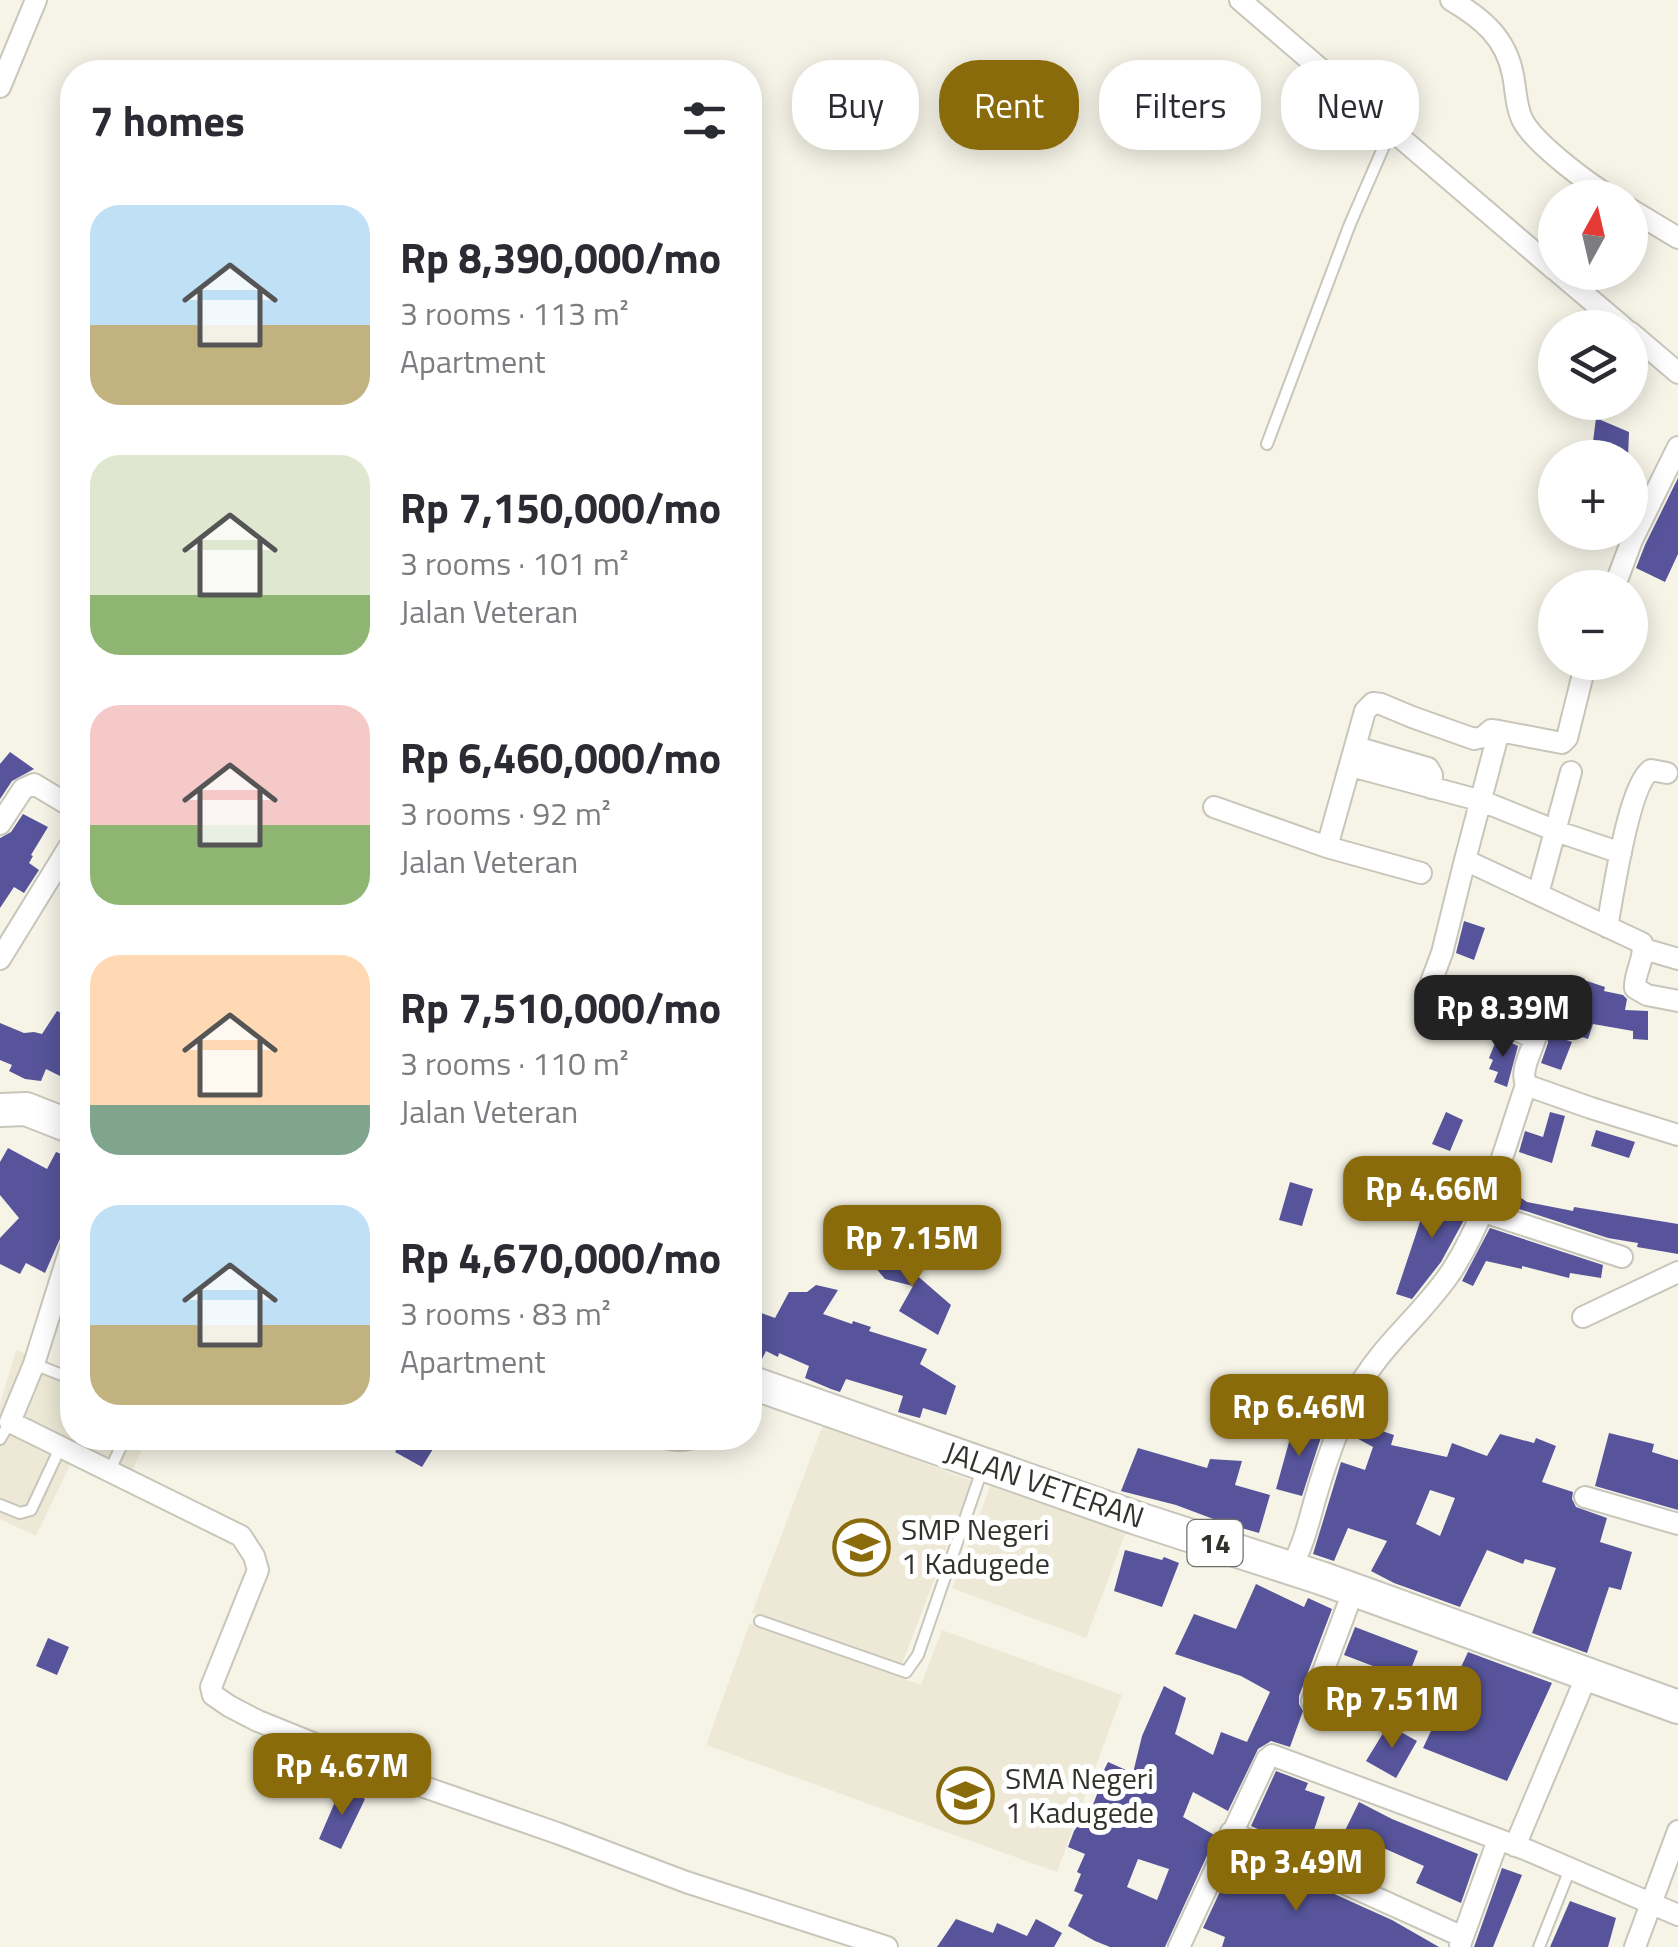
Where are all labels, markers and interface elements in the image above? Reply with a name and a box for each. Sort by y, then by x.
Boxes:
chip: Buy [792,60,919,150]
chip: Rent [939,60,1079,150]
chip: Filters [1099,60,1261,150]
chip: New [1281,60,1419,150]
text: 7 homes [90,88,245,152]
icon: filters [677,93,732,148]
north arrow [1538,180,1648,290]
map controls [1538,180,1648,680]
text: Rp 8,390,000/mo [400,225,721,289]
icon: home [170,245,290,365]
text: 3 rooms · 113 m² [400,289,629,337]
button: layers [1538,310,1648,420]
text: Apartment [400,337,546,385]
button: + [1538,440,1648,550]
text: Rp 7,150,000/mo [400,475,721,539]
icon: home [170,495,290,615]
text: 3 rooms · 101 m² [400,539,629,587]
button: − [1538,570,1648,680]
text: Jalan Veteran [400,587,578,635]
text: Rp 6,460,000/mo [400,725,721,789]
icon: home [170,745,290,865]
text: 3 rooms · 92 m² [400,789,611,837]
text: Jalan Veteran [400,837,578,885]
text: Rp 7,510,000/mo [400,975,721,1039]
pin: Rp 8.39M [1400,975,1606,1060]
text: Rp 8.39M [1436,983,1570,1031]
icon: home [170,995,290,1115]
text: 3 rooms · 110 m² [400,1039,629,1087]
text: Jalan Veteran [400,1087,578,1135]
pin: Rp 4.66M [1329,1156,1535,1241]
text: Rp 4.66M [1365,1164,1499,1212]
pin: Rp 7.15M [809,1205,1015,1290]
text: Rp 7.15M [845,1213,979,1261]
text: Rp 4,670,000/mo [400,1225,721,1289]
icon: home [170,1245,290,1365]
text: 3 rooms · 83 m² [400,1289,611,1337]
text: Apartment [400,1337,546,1385]
pin: Rp 6.46M [1196,1374,1402,1459]
text: Rp 6.46M [1232,1382,1366,1430]
street label: JALAN VETERAN [938,1428,1150,1540]
place label: SMP Negeri 1 Kadugede [901,1506,1050,1586]
school or university icon: SMP Negeri 1 Kadugede [832,1517,892,1577]
road number: 14 [1188,1520,1242,1566]
pin: Rp 7.51M [1289,1666,1495,1751]
text: Rp 7.51M [1325,1674,1459,1722]
pin: Rp 4.67M [239,1733,445,1818]
text: Rp 4.67M [275,1741,409,1789]
place label: SMA Negeri 1 Kadugede [1005,1755,1154,1835]
school or university icon: SMA Negeri 1 Kadugede [936,1766,996,1826]
pin: Rp 3.49M [1193,1829,1399,1914]
text: Rp 3.49M [1229,1837,1363,1885]

